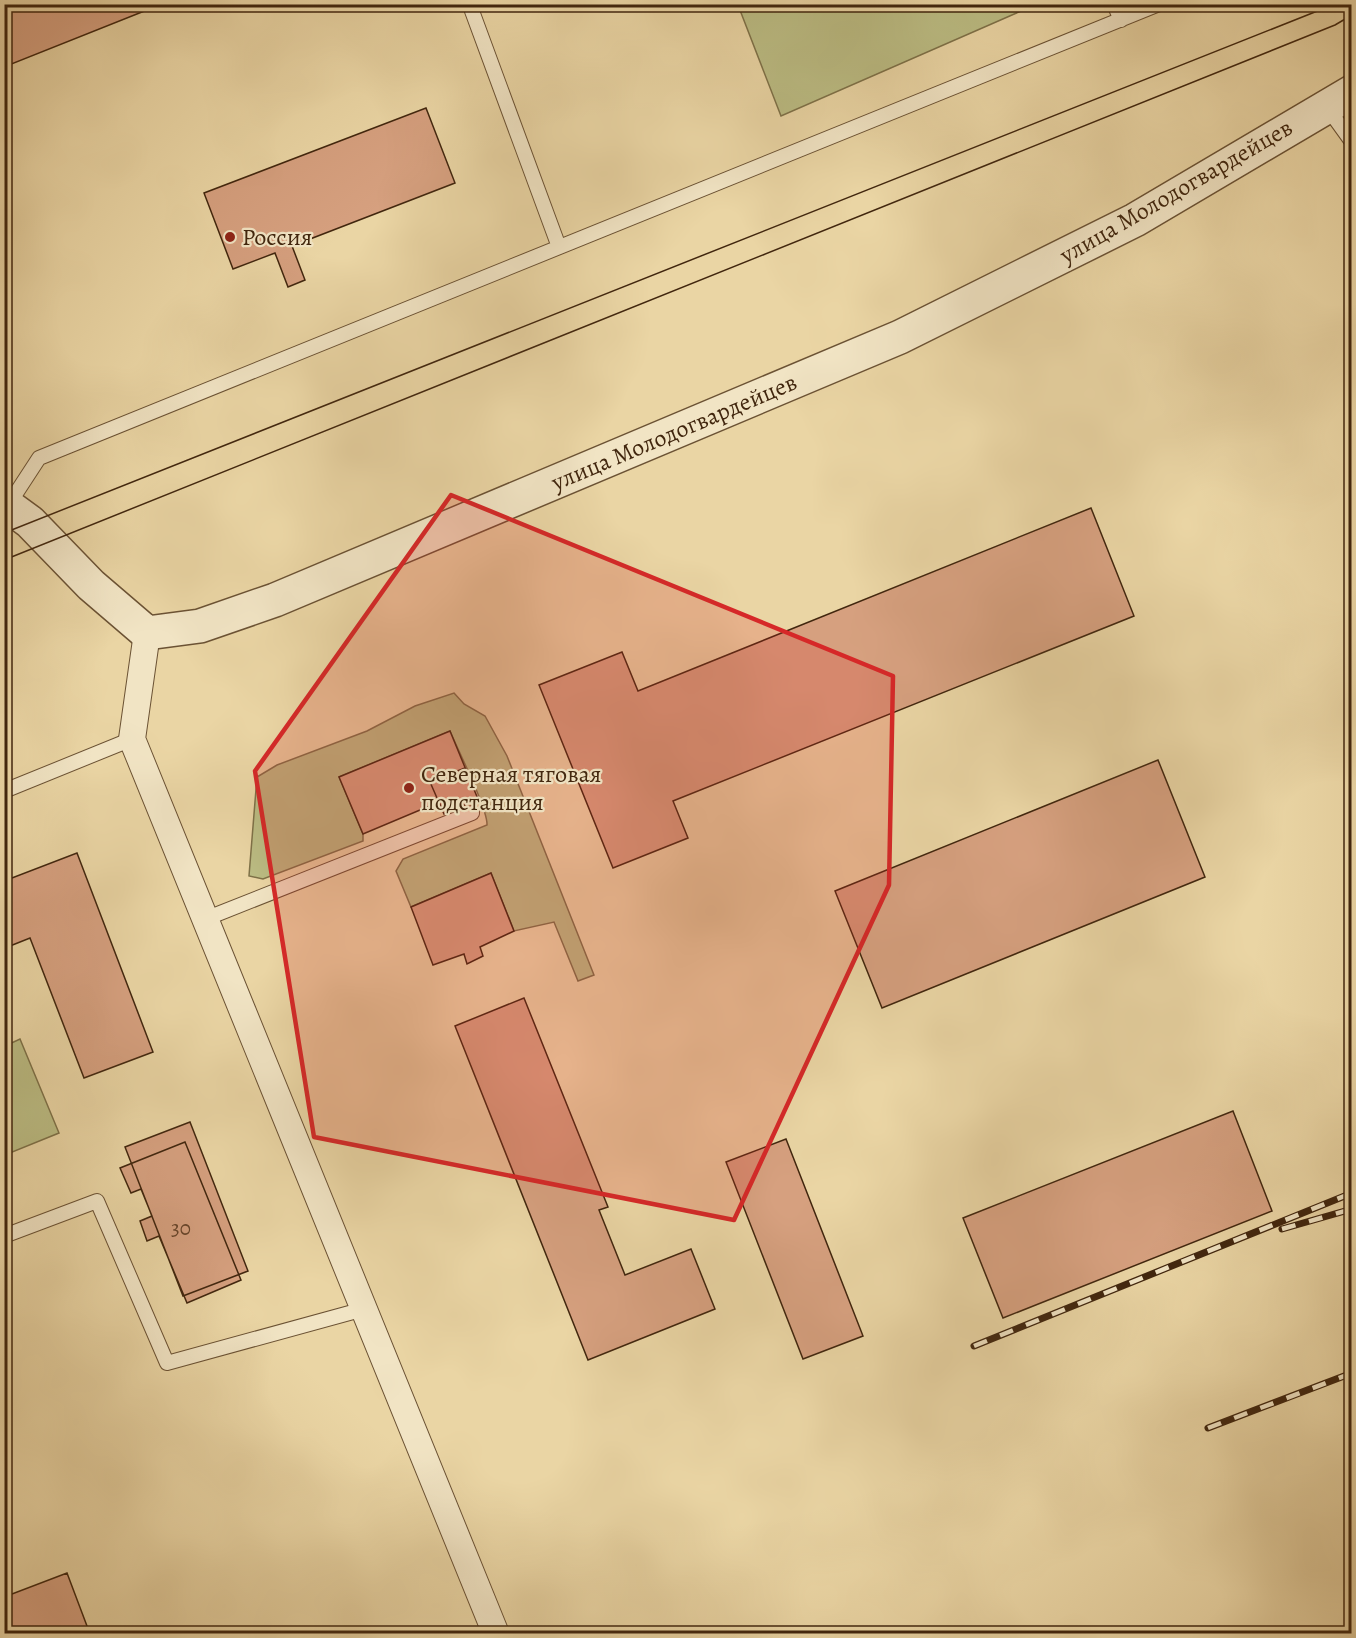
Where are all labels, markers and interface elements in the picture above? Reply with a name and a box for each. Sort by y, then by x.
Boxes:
street label: улица Молодогвардейцев [1053,111,1298,271]
place label: Россия [242,221,312,253]
marker: Россия [223,230,237,244]
street label: улица Молодогвардейцев [546,366,802,499]
place label: Северная тяговая подстанция [421,758,601,818]
marker: Северная тяговая подстанция [402,781,416,795]
house number: 30 [171,1214,191,1242]

